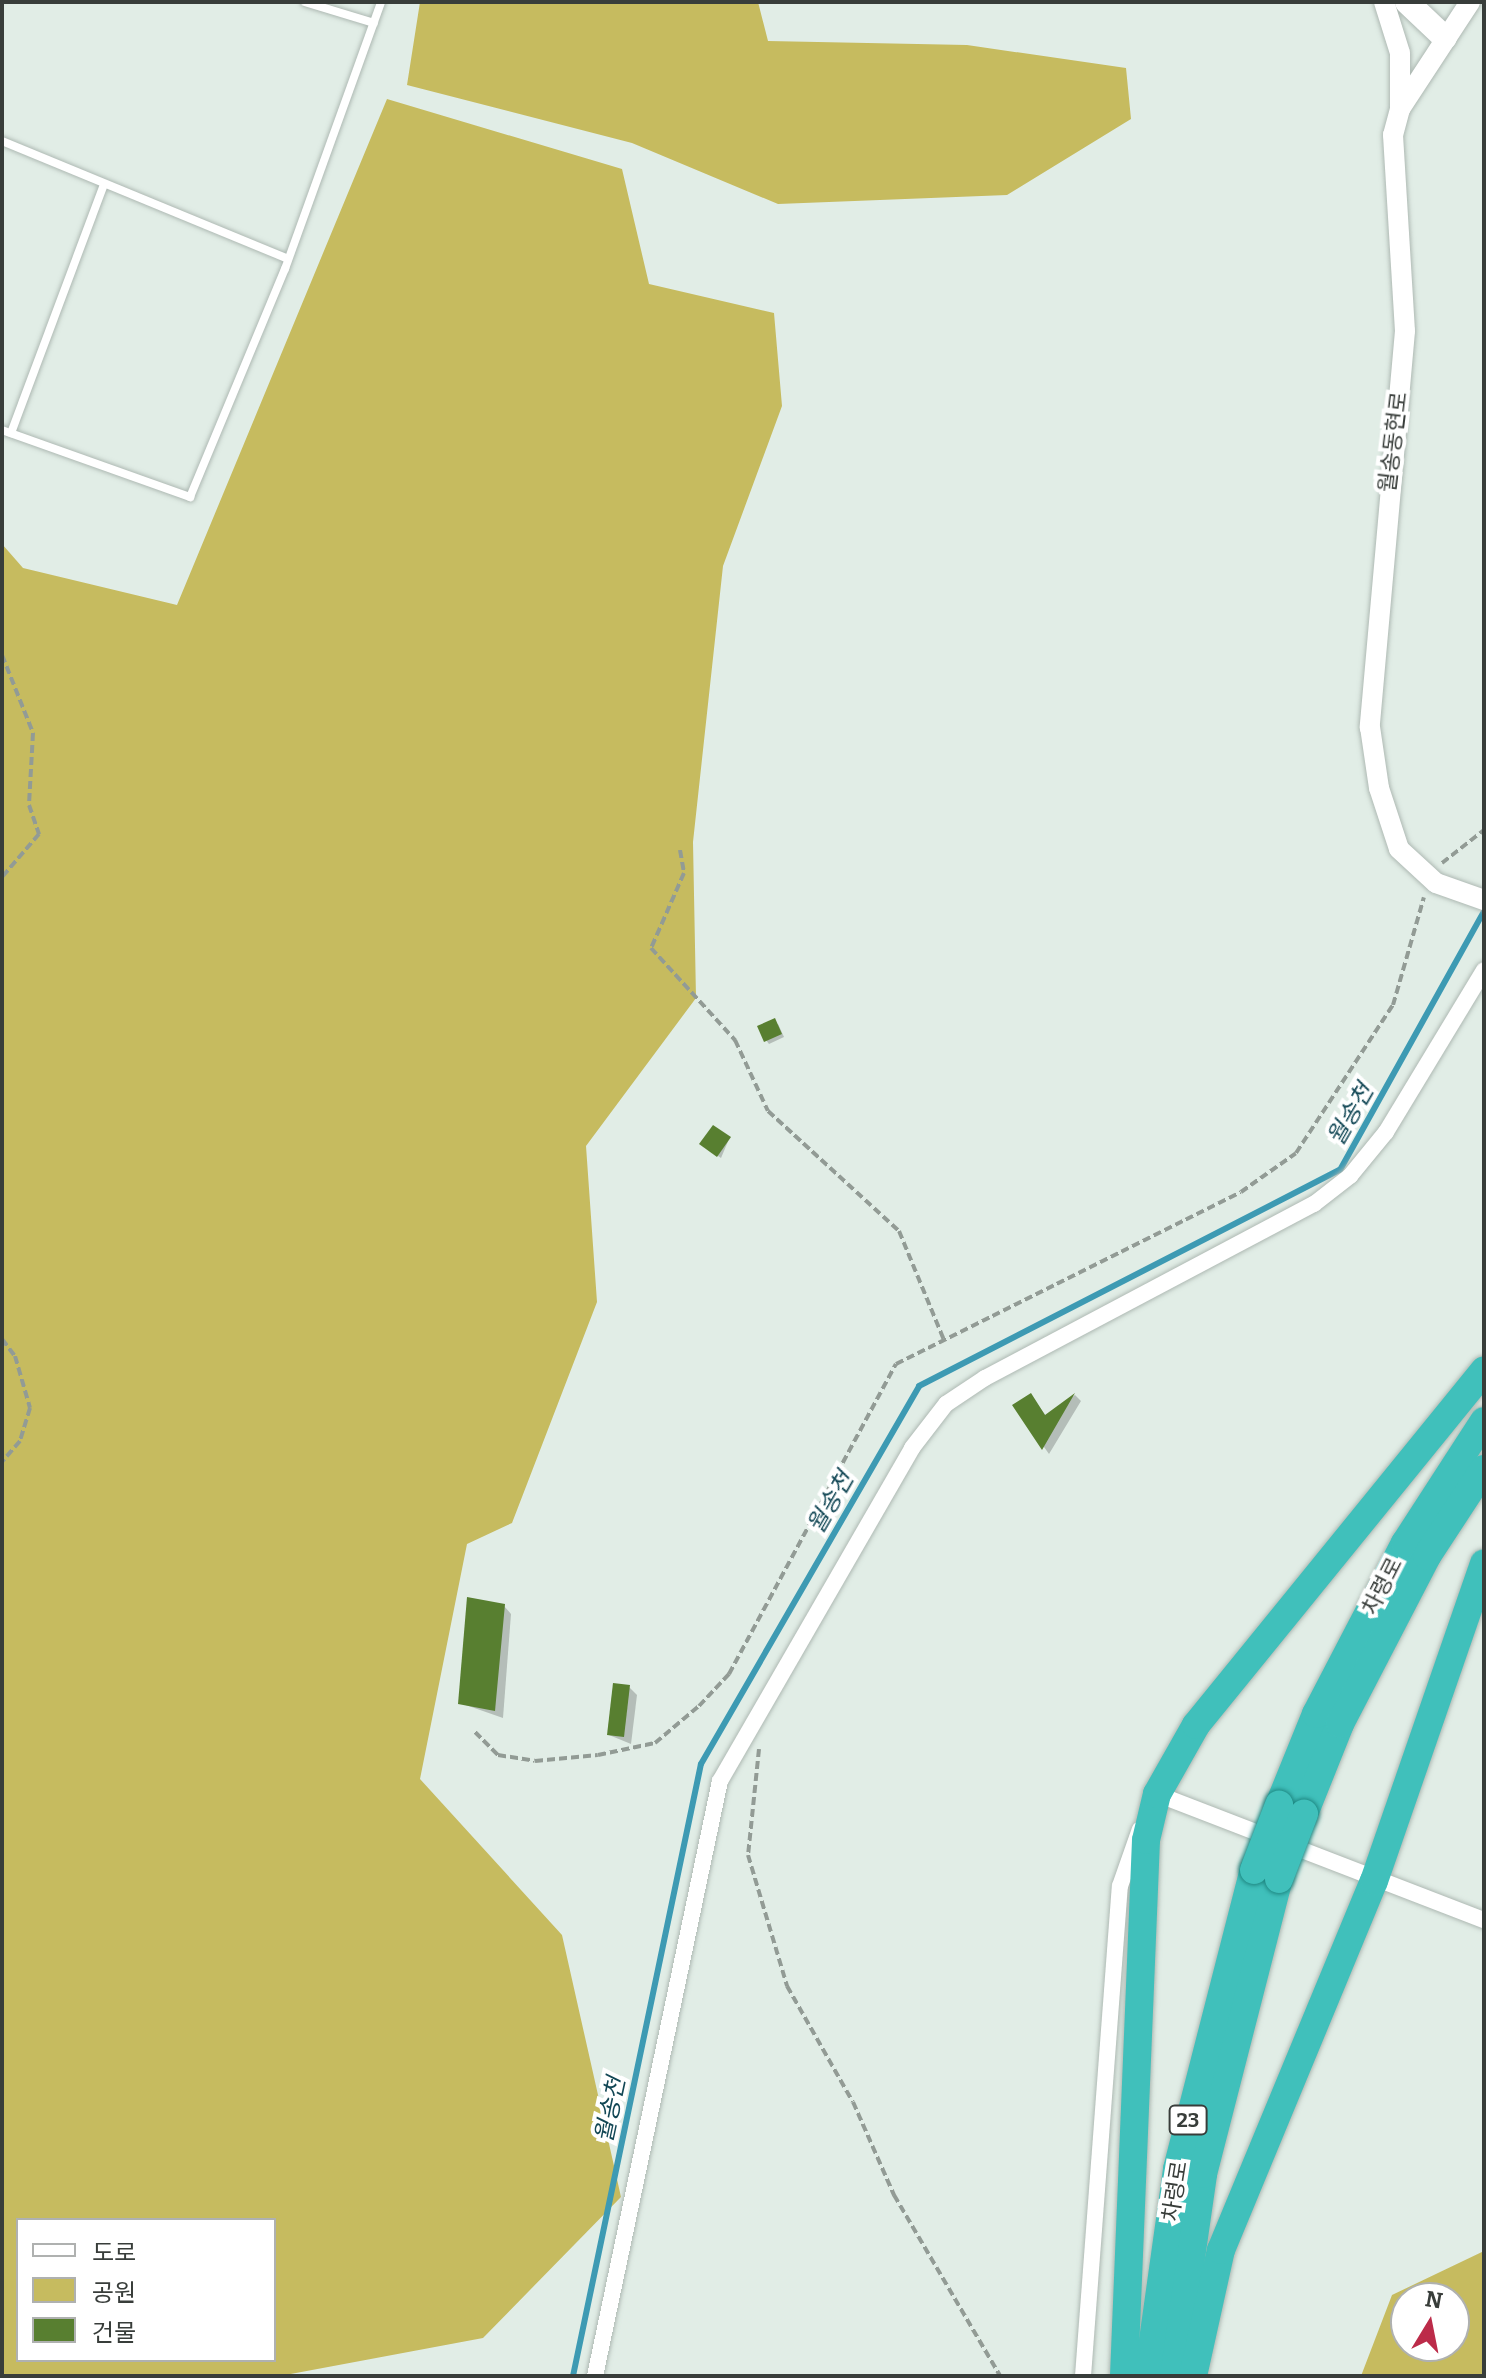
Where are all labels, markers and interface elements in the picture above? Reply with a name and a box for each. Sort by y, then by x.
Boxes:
street label: 월송동현로 [1374,390,1412,494]
water label: 월송천 [1322,1079,1380,1151]
water label: 월송천 [802,1467,860,1539]
street label: 차령로 [1356,1553,1408,1619]
water label: 월송천 [590,2075,632,2145]
road number: 23 [1168,2104,1208,2136]
street label: 차령로 [1157,2159,1193,2223]
legend [16,2218,276,2362]
text: 도로 [92,2239,136,2267]
text: 공원 [92,2279,136,2307]
north arrow [1390,2282,1470,2362]
text: N [1423,2285,1445,2315]
text: 건물 [92,2319,136,2347]

